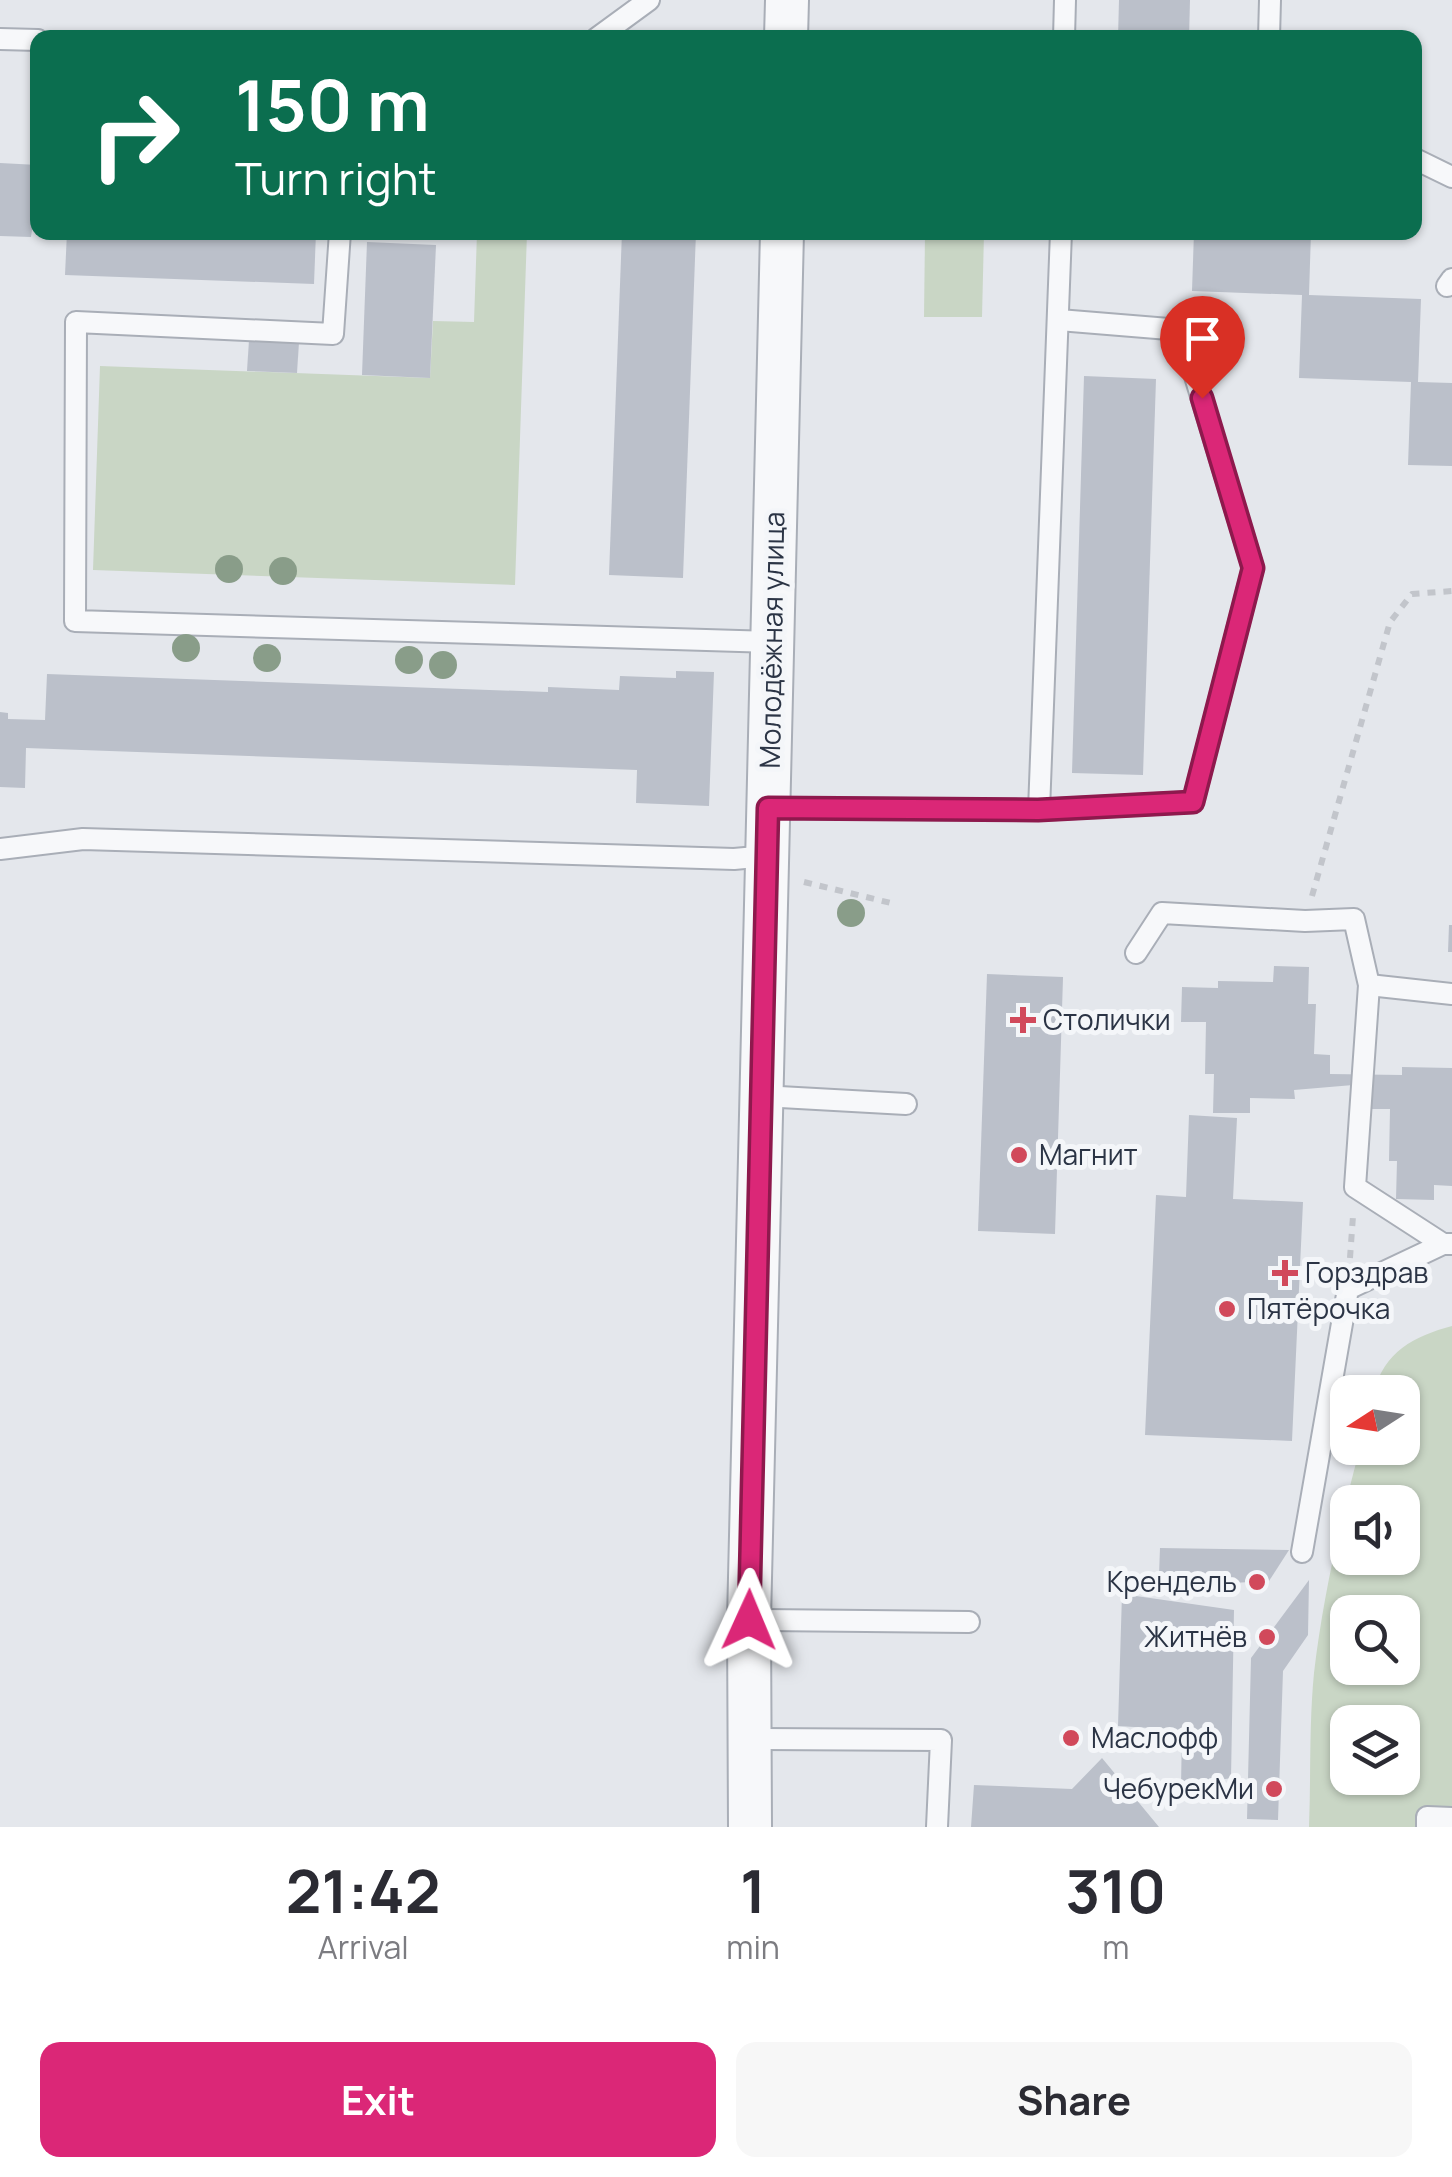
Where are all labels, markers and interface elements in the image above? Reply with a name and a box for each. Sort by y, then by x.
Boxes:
text: 150 m [235,56,430,152]
icon: right [70,70,200,200]
text: Turn right [235,147,436,209]
pin [1160,296,1245,399]
icon: arrive [1175,311,1230,366]
street label: Молодёжная улица [750,511,792,769]
place label: Столички [1043,1000,1171,1038]
marker: Столички [1012,1009,1034,1031]
place label: Магнит [1039,1135,1138,1173]
marker: Магнит [1008,1144,1030,1166]
place label: Горздрав [1305,1253,1428,1291]
marker: Горздрав [1274,1262,1296,1284]
place label: Пятёрочка [1247,1289,1390,1327]
marker: Пятёрочка [1216,1298,1238,1320]
north arrow [1330,1375,1420,1465]
map controls [1330,1375,1420,1795]
button: sound [1330,1485,1420,1575]
place label: Крендель [1107,1562,1237,1600]
position arrow [697,1568,801,1672]
marker: Крендель [1246,1571,1268,1593]
button: search [1330,1595,1420,1685]
place label: Житнёв [1144,1617,1247,1655]
marker: Житнёв [1256,1626,1278,1648]
button: layers [1330,1705,1420,1795]
place label: Маслофф [1091,1718,1218,1756]
marker: Маслофф [1060,1727,1082,1749]
place label: ЧебурекМи [1103,1769,1254,1807]
marker: ЧебурекМи [1263,1778,1285,1800]
text: 21:42 [286,1849,441,1931]
text: 1 [740,1849,766,1931]
text: 310 [1066,1849,1166,1931]
text: Arrival [317,1925,409,1969]
text: min [726,1925,780,1969]
text: m [1102,1925,1129,1969]
button: Exit [40,2042,716,2157]
button: Share [736,2042,1412,2157]

